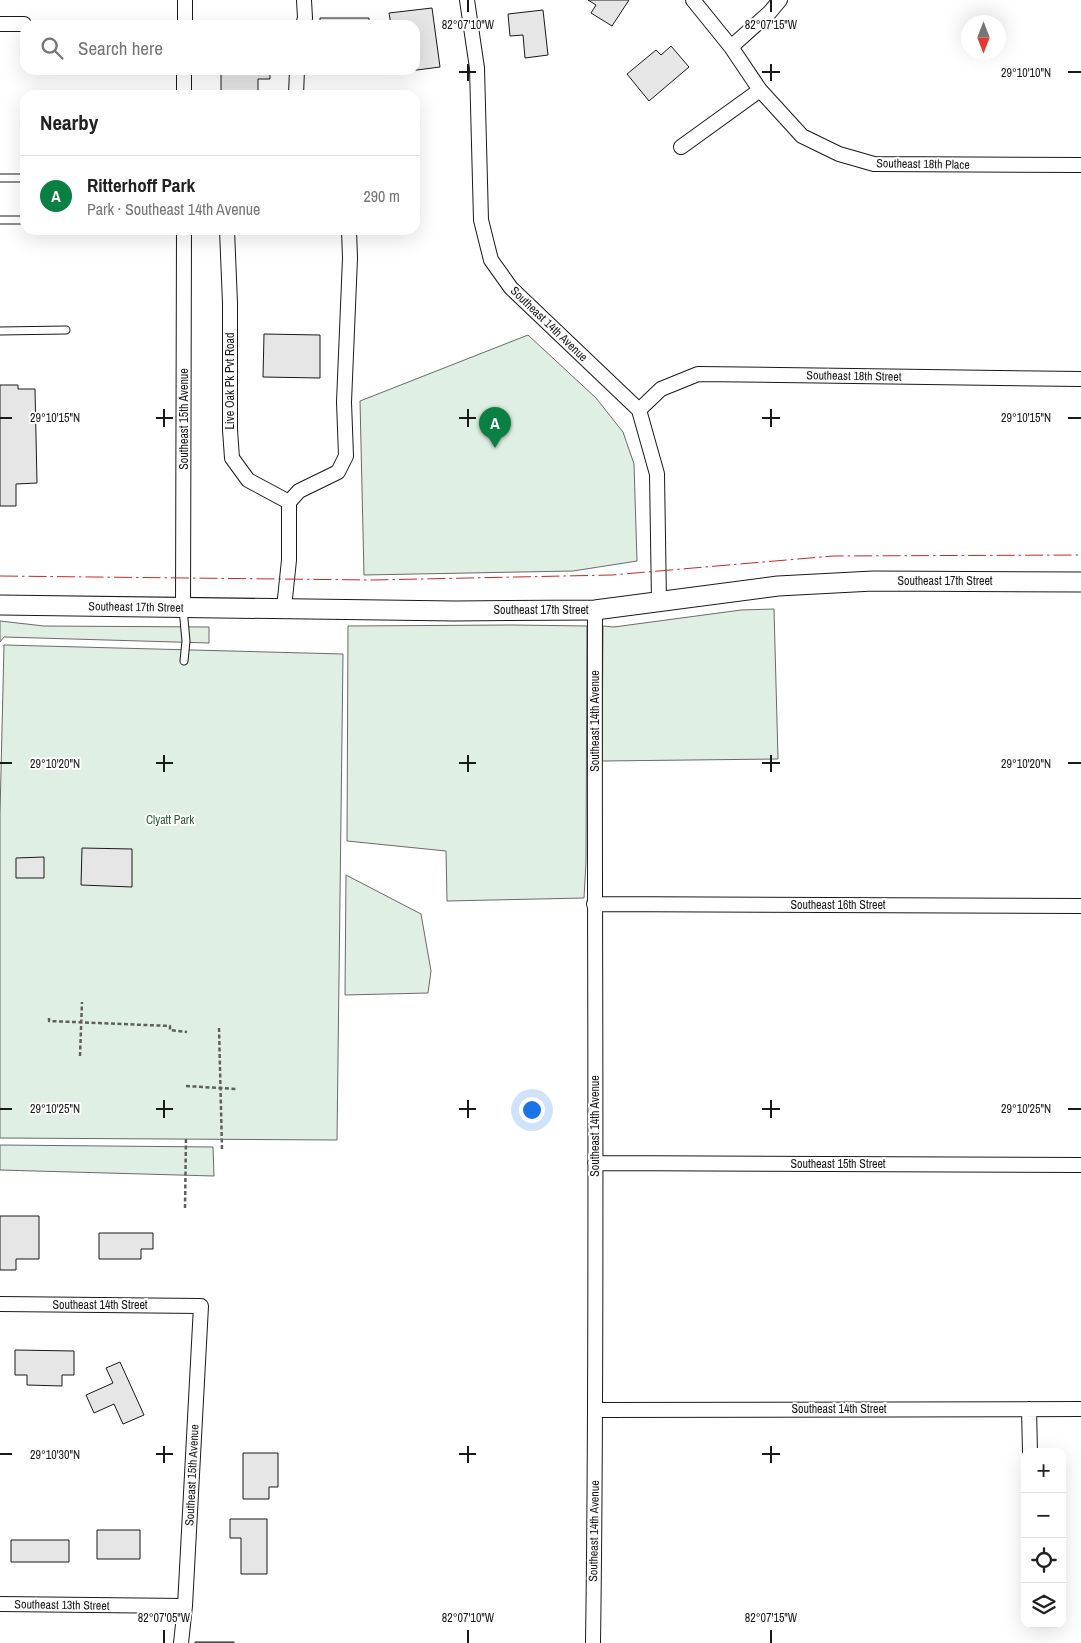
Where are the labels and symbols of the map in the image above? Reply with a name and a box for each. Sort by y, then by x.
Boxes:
north arrow [961,15,1006,60]
text: 82°07'10"W [442,17,495,33]
text: 82°07'15"W [745,17,798,33]
text: 29°10'10"N [1001,65,1051,81]
street label: Southeast 18th Place [876,155,970,173]
street label: Southeast 14th Avenue [507,283,591,365]
street label: Live Oak Pk Pvt Road [222,333,238,429]
street label: Southeast 18th Street [806,367,902,385]
street label: Southeast 15th Avenue [176,368,192,470]
pin: A [479,407,511,448]
text: 29°10'15"N [30,410,80,426]
text: 29°10'15"N [1001,410,1051,426]
street label: Southeast 17th Street [897,573,993,589]
street label: Southeast 17th Street [88,598,184,616]
street label: Southeast 17th Street [493,602,589,618]
street label: Southeast 14th Avenue [587,670,603,772]
text: 29°10'20"N [30,756,80,772]
text: 29°10'20"N [1001,756,1051,772]
park label: Clyatt Park [146,812,194,828]
street label: Southeast 16th Street [790,897,886,913]
street label: Southeast 14th Avenue [587,1075,603,1177]
your location [519,1097,545,1123]
text: 29°10'25"N [30,1101,80,1117]
text: 29°10'25"N [1001,1101,1051,1117]
street label: Southeast 15th Street [790,1156,886,1172]
street label: Southeast 14th Street [52,1297,148,1313]
street label: Southeast 14th Street [791,1401,887,1417]
street label: Southeast 15th Avenue [181,1424,203,1526]
text: 29°10'30"N [30,1447,80,1463]
street label: Southeast 14th Avenue [585,1480,603,1582]
street label: Southeast 13th Street [14,1596,110,1614]
text: 82°07'05"W [138,1610,191,1626]
text: 82°07'10"W [442,1610,495,1626]
text: 82°07'15"W [745,1610,798,1626]

